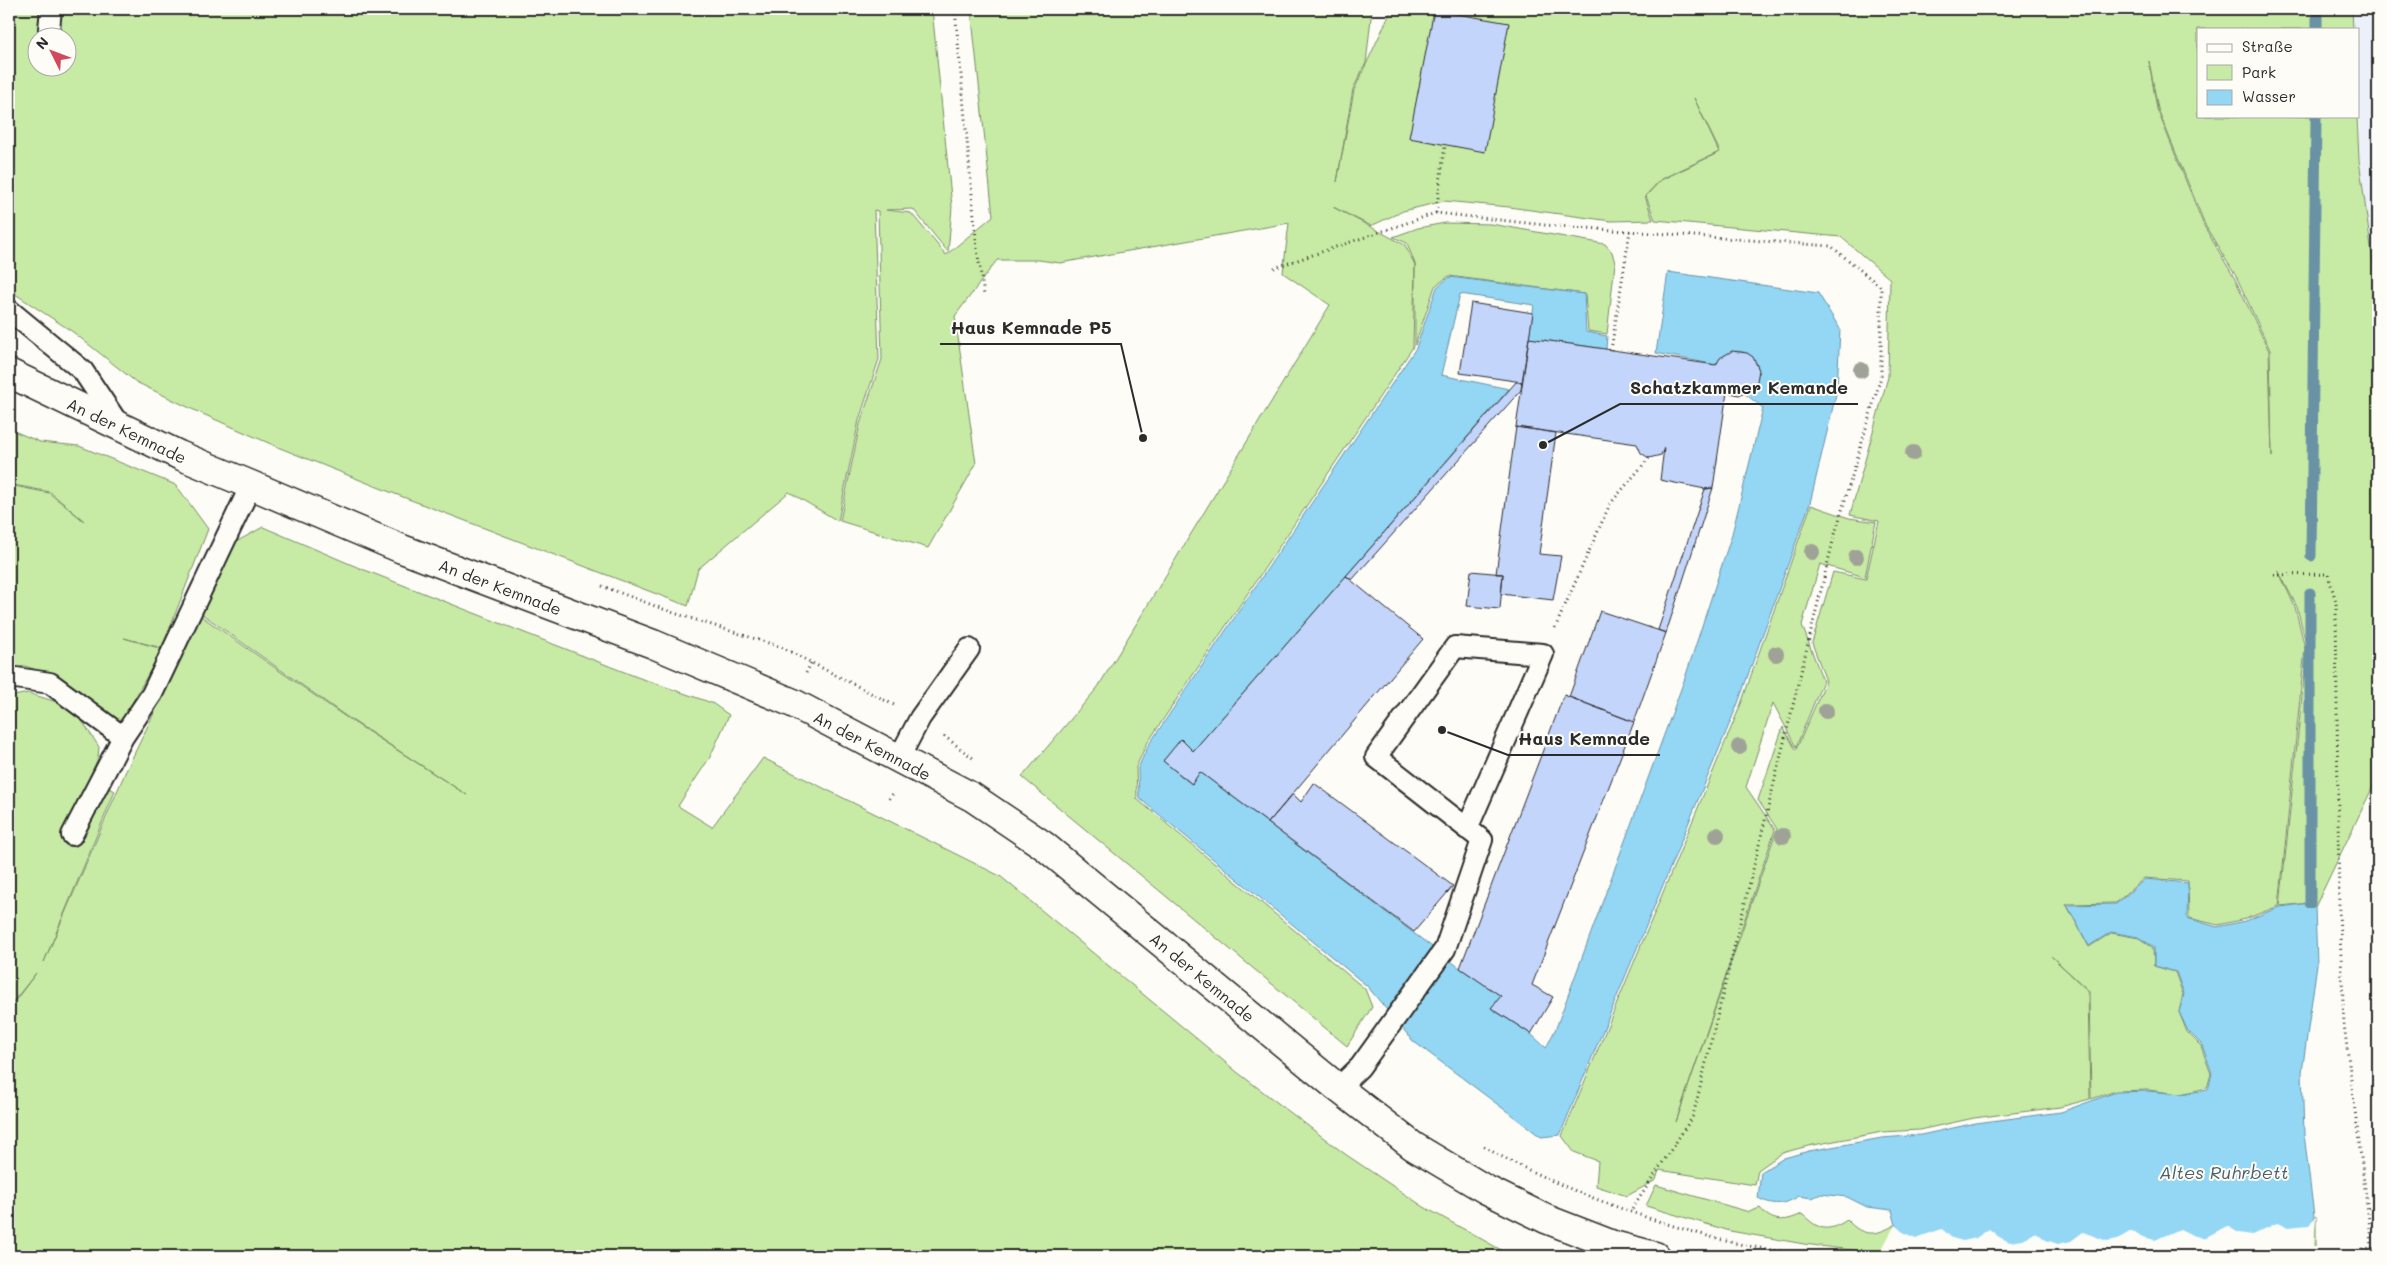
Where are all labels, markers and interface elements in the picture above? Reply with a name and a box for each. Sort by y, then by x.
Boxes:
north arrow [28,28,78,78]
legend [2197,28,2360,118]
text: N [31,33,53,53]
text: Straße [2242,36,2293,56]
text: Park [2242,62,2276,82]
text: Wasser [2242,86,2296,106]
callout: Haus Kemnade P5 [940,311,1121,344]
text: Haus Kemnade P5 [950,315,1112,339]
callout: Schatzkammer Kemande [1620,371,1858,404]
text: Schatzkammer Kemande [1630,375,1848,399]
street label: An der Kemnade [64,392,190,467]
street label: An der Kemnade [436,553,565,619]
street label: An der Kemnade [810,705,935,784]
callout: Haus Kemnade [1508,722,1660,755]
text: Haus Kemnade [1518,726,1650,750]
street label: An der Kemnade [1146,927,1260,1026]
water label: Altes Ruhrbett [2159,1160,2289,1184]

